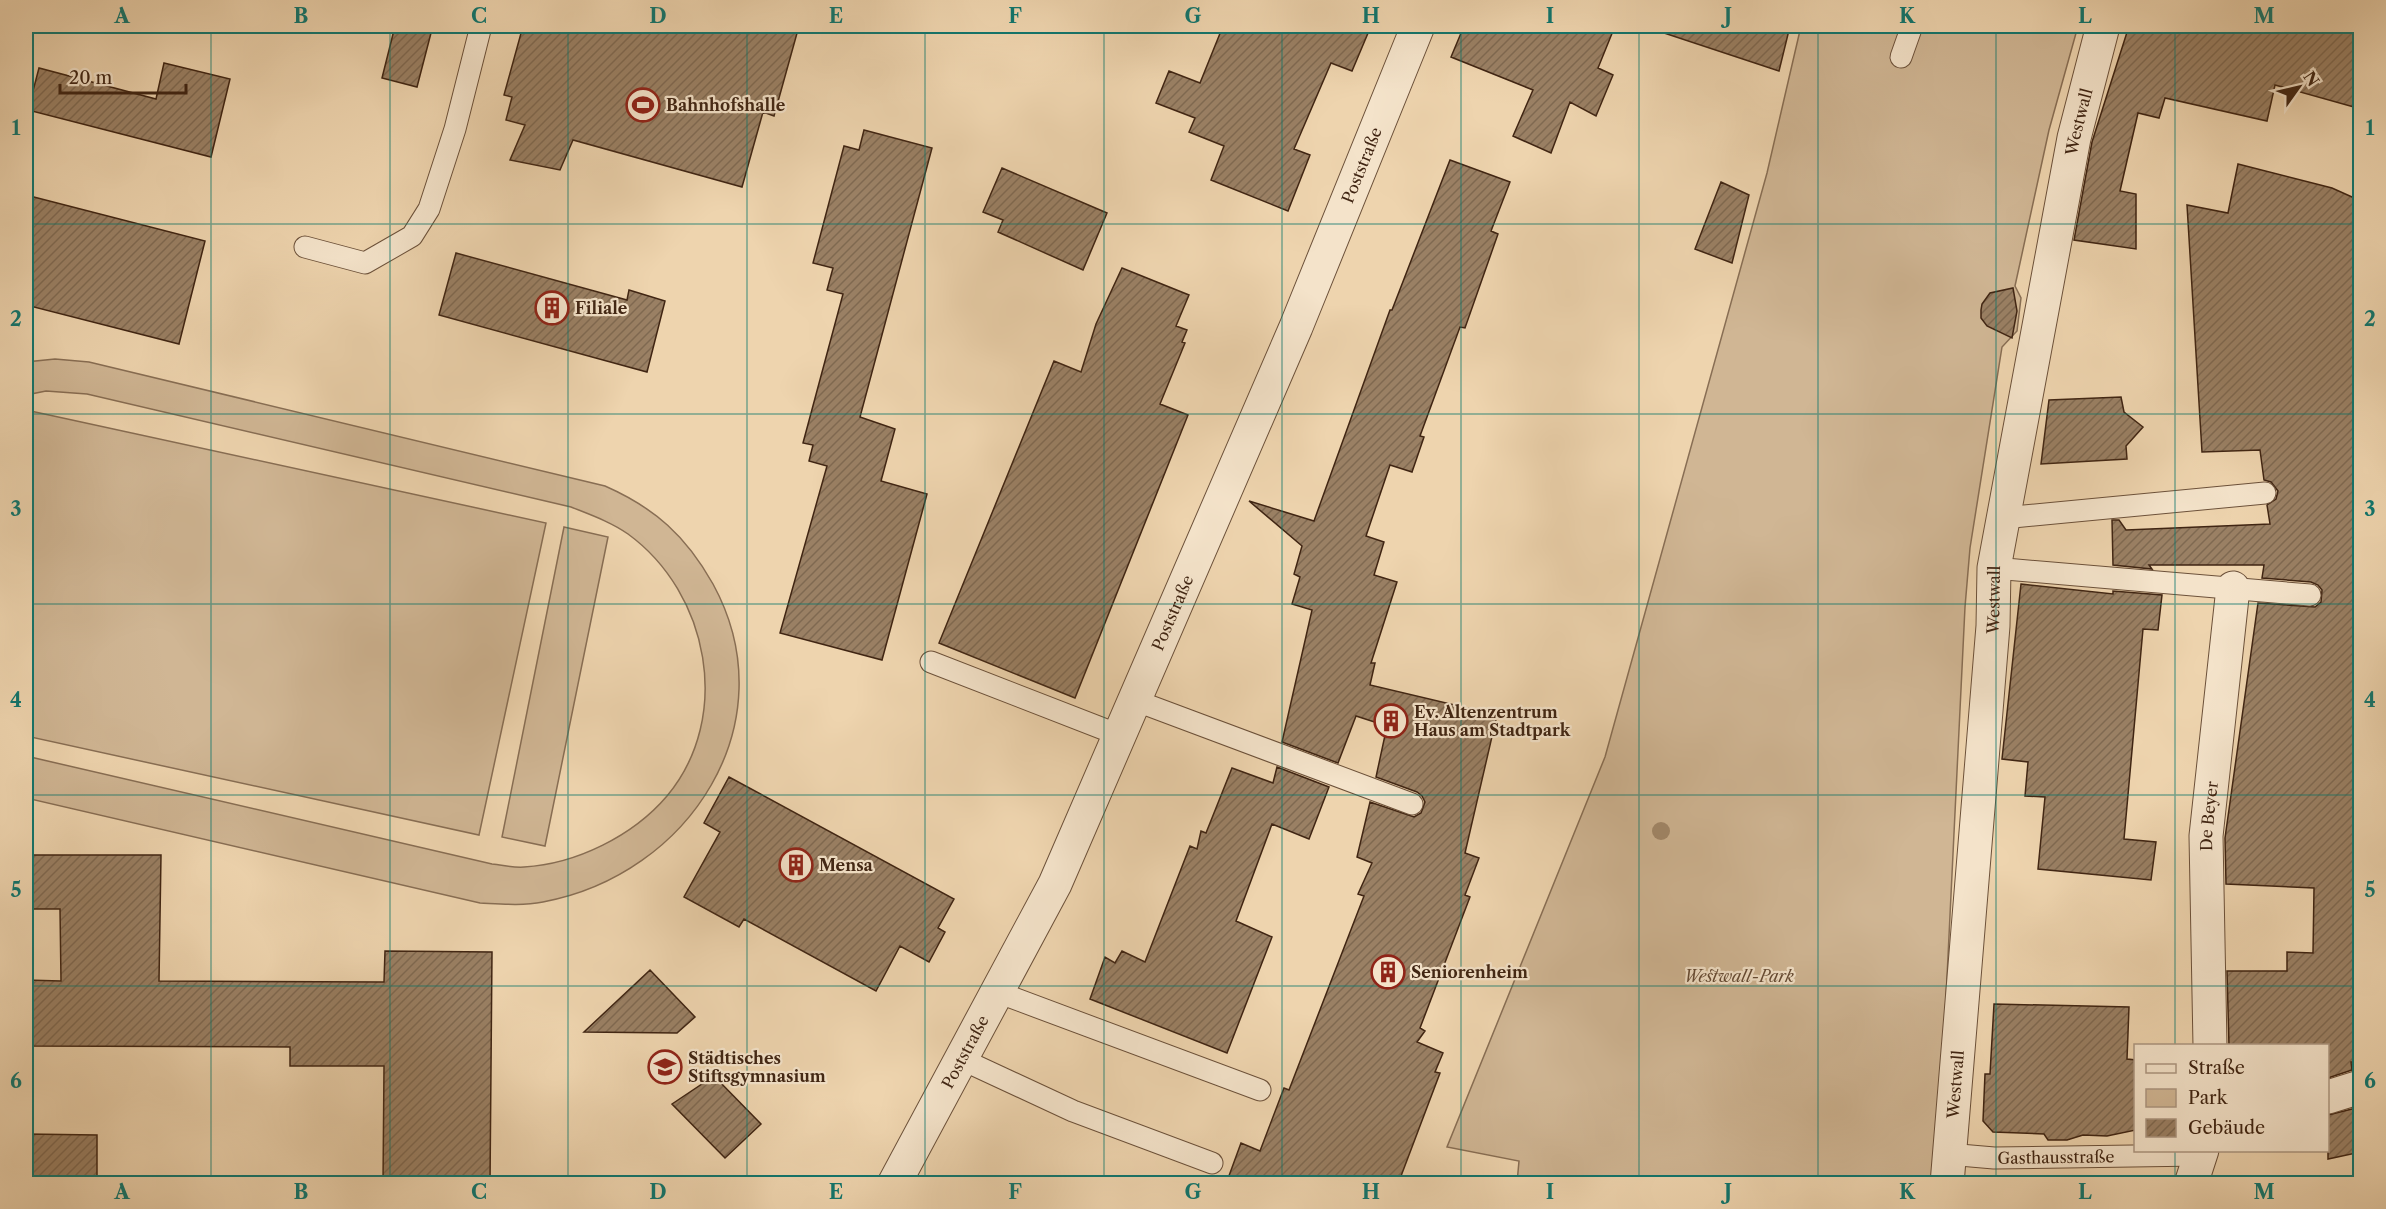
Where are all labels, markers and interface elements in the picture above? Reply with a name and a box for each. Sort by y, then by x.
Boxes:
text: A [113,4,130,28]
text: B [294,4,309,28]
text: C [471,4,487,28]
text: D [649,4,667,28]
text: E [829,4,843,28]
text: F [1008,4,1022,28]
text: G [1185,4,1202,28]
text: H [1362,4,1380,28]
text: I [1546,4,1554,28]
text: J [1720,4,1732,28]
text: K [1899,4,1916,28]
text: L [2078,4,2092,28]
text: M [2253,4,2275,28]
scale bar [60,57,186,95]
north arrow [2269,57,2329,117]
text: 20 m [69,67,113,89]
text: N [2299,67,2324,90]
street label: Westwall [2061,86,2097,158]
sports icon: Bahnhofshalle [625,87,661,123]
place label: Bahnhofshalle [666,95,786,115]
text: 1 [12,116,21,140]
text: 1 [2366,116,2375,140]
street label: Poststraße [1337,124,1386,206]
building icon: Filiale [534,290,570,326]
place label: Filiale [575,298,628,318]
text: 2 [10,307,22,331]
text: 2 [2364,307,2376,331]
text: 3 [10,497,22,521]
text: 3 [2364,497,2376,521]
street label: Westwall [1982,565,2004,636]
street label: Poststraße [1147,572,1197,654]
text: 4 [10,688,22,712]
text: 4 [2364,688,2376,712]
place label: Ev. Altenzentrum Haus am Stadtpark [1414,702,1571,740]
building icon: Ev. Altenzentrum Haus am Stadtpark [1373,703,1409,739]
street label: De Beyer [2196,780,2222,851]
building icon: Mensa [778,847,814,883]
place label: Mensa [819,855,874,875]
text: 5 [10,878,22,902]
text: 5 [2364,878,2376,902]
building icon: Seniorenheim [1370,954,1406,990]
place label: Seniorenheim [1411,962,1528,982]
park label: Westwall-Park [1684,966,1795,986]
street label: Poststraße [937,1012,993,1092]
legend [2134,1044,2329,1152]
place label: Städtisches Stiftsgymnasium [688,1048,826,1086]
school or university icon: Städtisches Stiftsgymnasium [647,1049,683,1085]
street label: Westwall [1942,1049,1968,1120]
text: Straße [2188,1057,2245,1079]
text: 6 [10,1069,22,1093]
text: 6 [2364,1069,2376,1093]
text: Park [2188,1087,2229,1109]
text: Gebäude [2188,1117,2265,1139]
street label: Gasthausstraße [1997,1146,2114,1168]
text: A [113,1180,130,1204]
text: B [294,1180,309,1204]
text: C [471,1180,487,1204]
text: D [649,1180,667,1204]
text: E [829,1180,843,1204]
text: F [1008,1180,1022,1204]
text: G [1185,1180,1202,1204]
text: H [1362,1180,1380,1204]
text: I [1546,1180,1554,1204]
text: J [1720,1180,1732,1204]
text: K [1899,1180,1916,1204]
text: L [2078,1180,2092,1204]
text: M [2253,1180,2275,1204]

